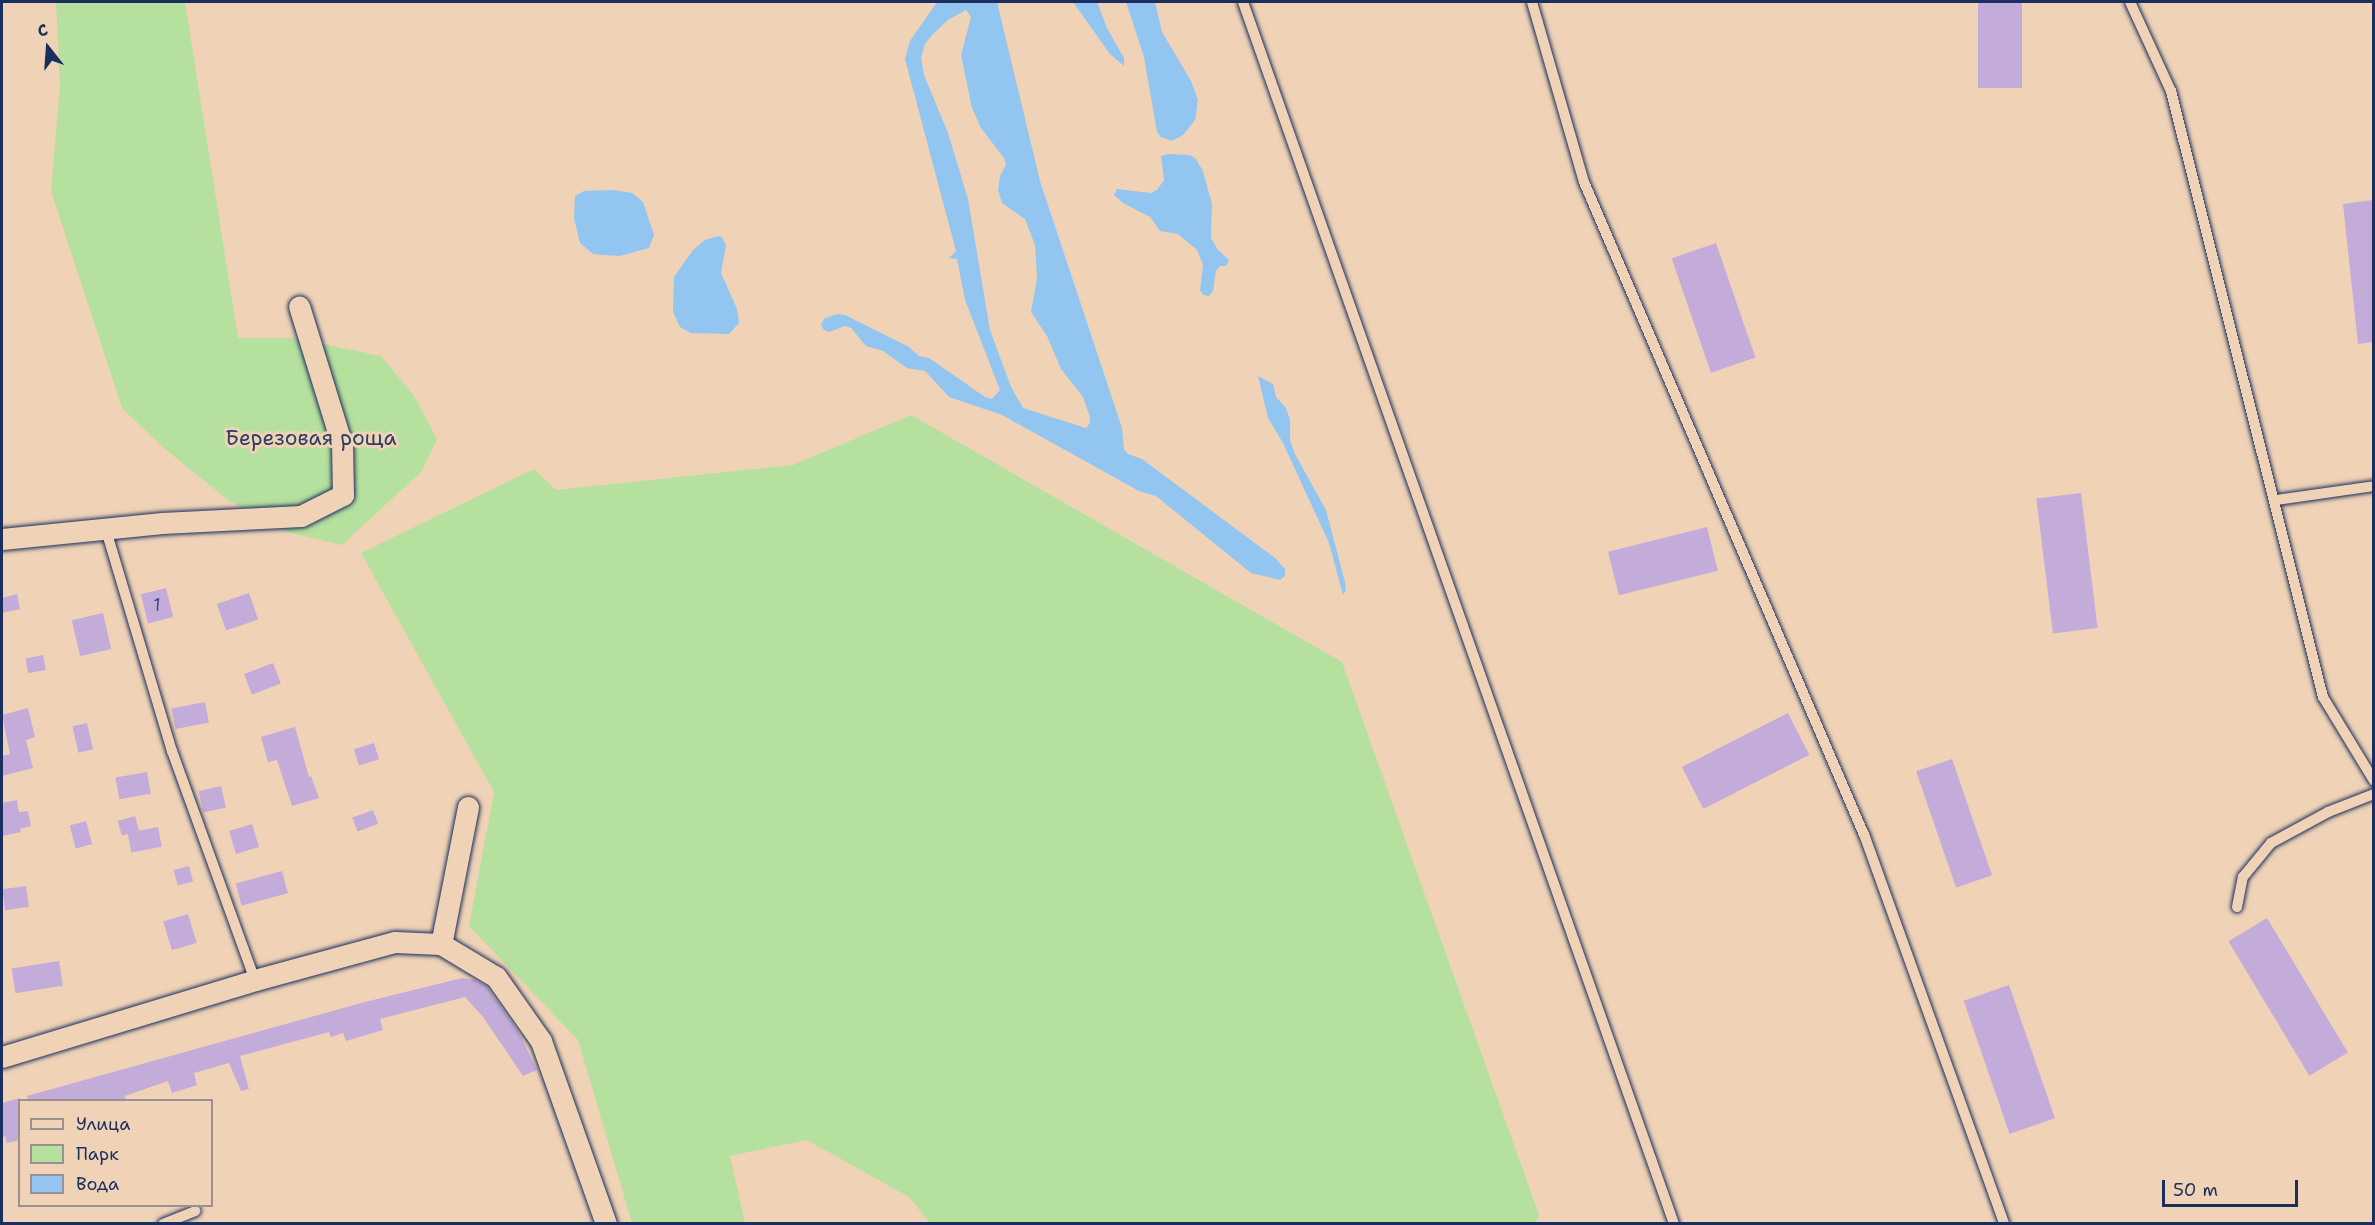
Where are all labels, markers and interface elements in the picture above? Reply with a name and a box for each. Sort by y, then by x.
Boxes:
north arrow [18,18,78,78]
text: С [35,19,50,42]
park label: Березовая роща [225,425,397,451]
house number: 1 [153,594,161,616]
legend [18,1099,213,1207]
text: Улица [76,1112,130,1136]
text: Парк [76,1142,119,1166]
scale bar [2165,1168,2302,1206]
text: Вода [76,1172,119,1196]
text: 50 m [2173,1178,2218,1202]

